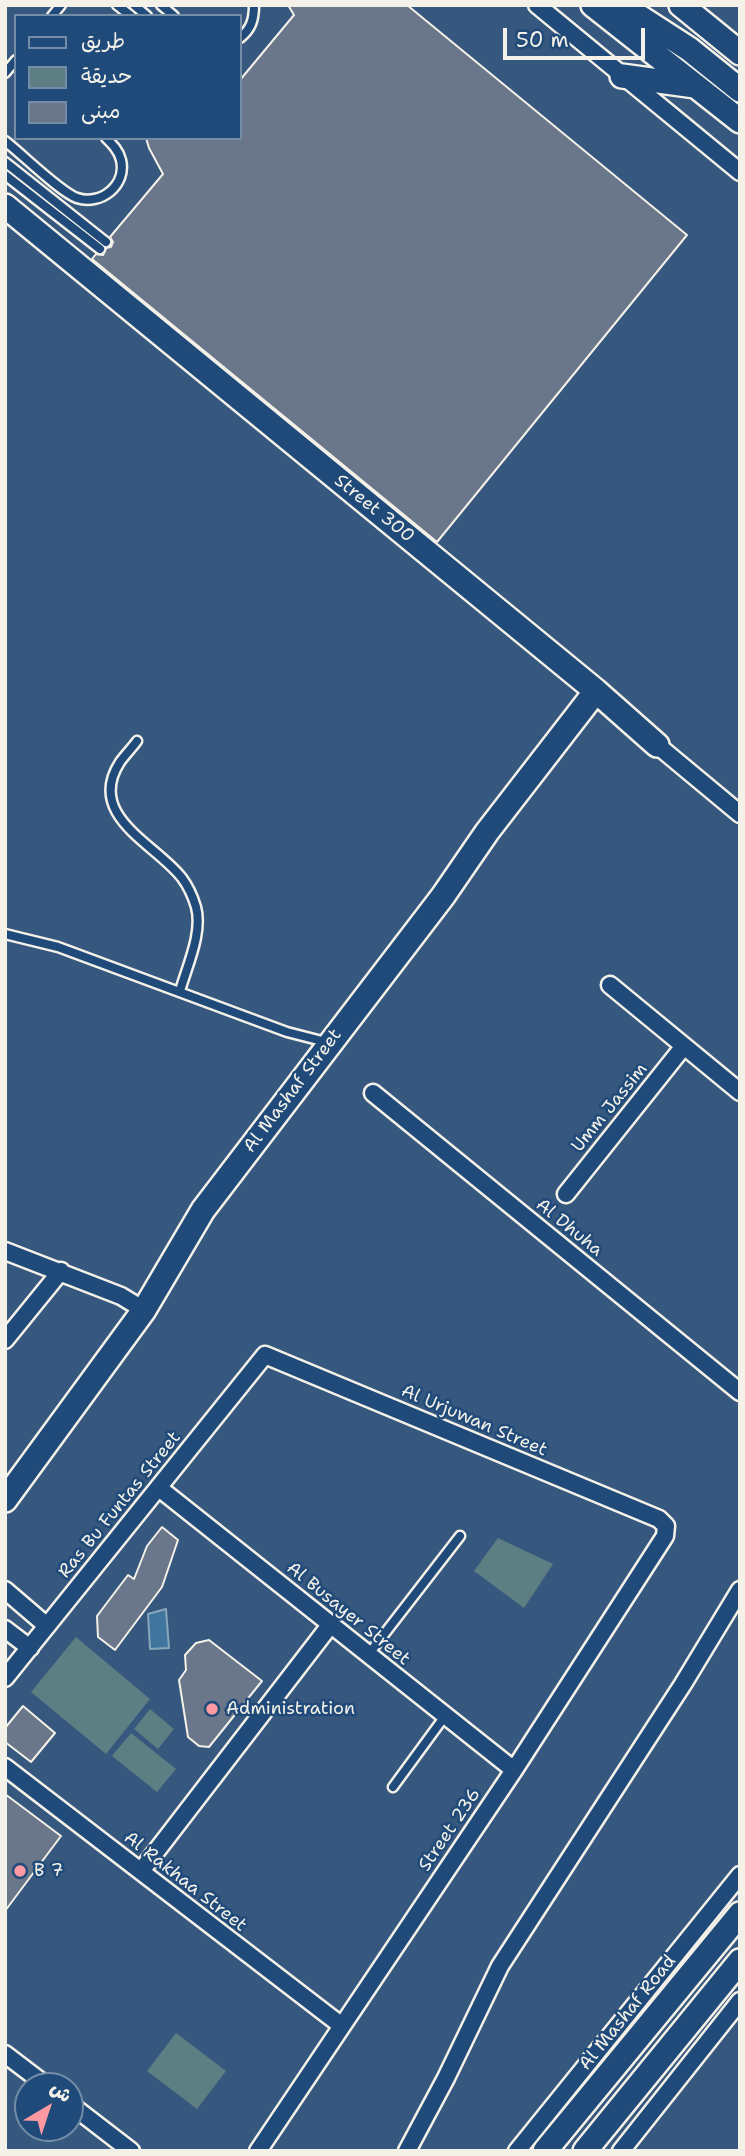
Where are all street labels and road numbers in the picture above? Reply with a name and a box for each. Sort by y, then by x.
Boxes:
street label: Street 300 [330,470,418,548]
street label: Al Mashaf Street [239,1025,347,1157]
street label: Umm Jassim [568,1059,652,1157]
street label: Al Dhuha [531,1194,607,1262]
street label: Al Urjuwan Street [398,1381,550,1461]
street label: Ras Bu Funtas Street [54,1427,186,1583]
street label: Al Busayer Street [282,1558,414,1670]
street label: Street 236 [414,1784,486,1876]
street label: Al Rakhaa Street [119,1827,251,1937]
street label: Al Mashaf Road [575,1951,681,2075]

